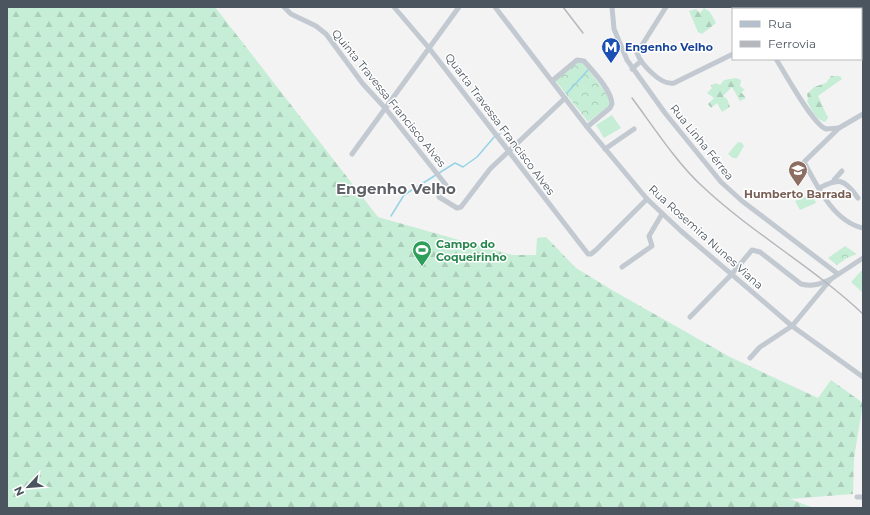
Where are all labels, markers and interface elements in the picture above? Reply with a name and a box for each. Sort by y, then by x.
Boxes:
legend [732,8,862,60]
text: Rua [768,16,792,31]
street label: Quinta Travessa Francisco Alves [329,26,449,170]
metro station icon: Engenho Velho [600,36,622,64]
text: Ferrovia [768,36,816,51]
place label: Engenho Velho [625,40,713,54]
street label: Quarta Travessa Francisco Alves [442,50,558,198]
street label: Rua Linha Férrea [667,101,737,183]
school or university icon: Humberto Barrada [787,159,809,187]
district label: Engenho Velho [336,179,456,198]
street label: Rua Rosemira Nunes Viana [646,182,766,292]
place label: Humberto Barrada [744,187,852,201]
place label: Campo do Coqueirinho [436,237,507,264]
sports icon: Campo do Coqueirinho [411,239,433,267]
north arrow [8,467,48,507]
text: N [11,484,27,498]

